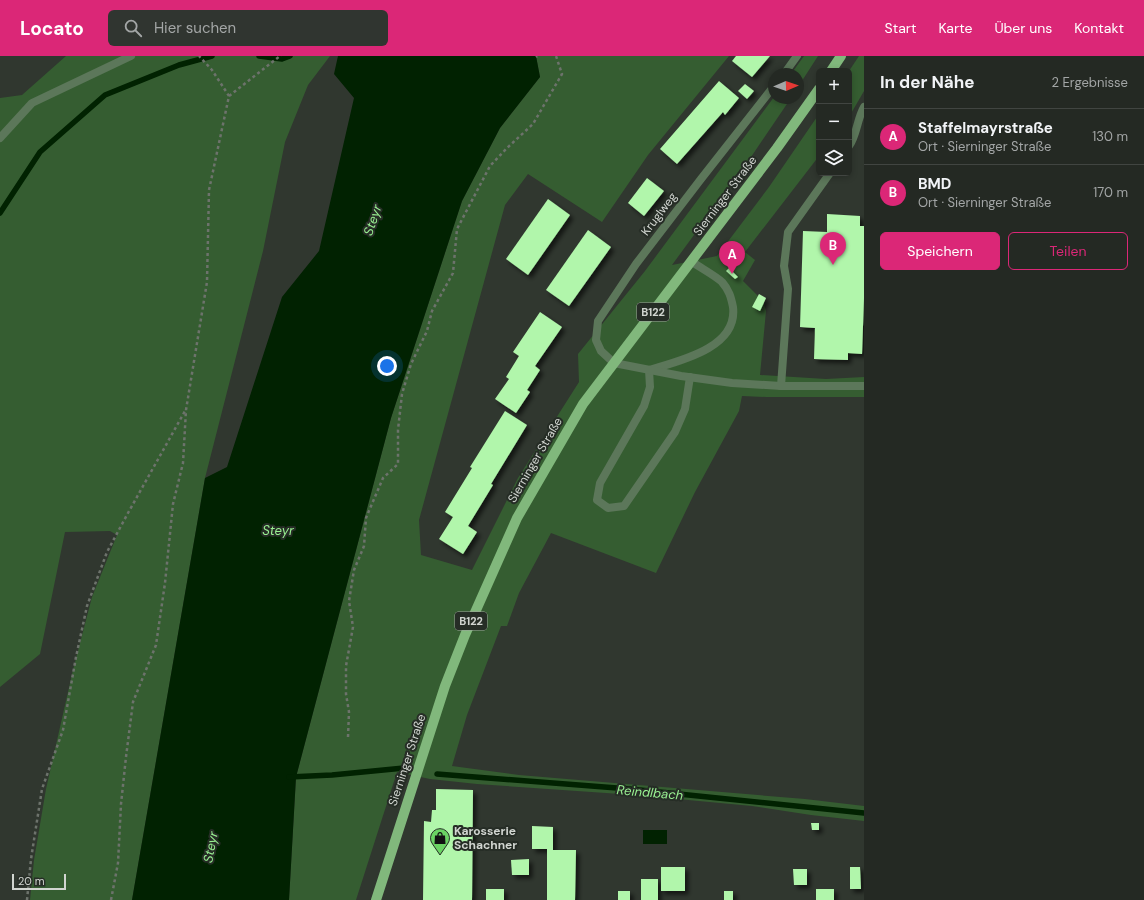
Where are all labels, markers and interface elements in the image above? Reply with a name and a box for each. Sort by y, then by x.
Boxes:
search box [108,10,388,46]
text: Locato [20,16,84,41]
icon: search [122,17,144,39]
text: Hier suchen [154,18,236,38]
text: Start [885,19,916,37]
text: Karte [938,19,972,37]
text: Über uns [994,19,1052,37]
text: Kontakt [1074,19,1124,37]
north arrow [768,68,804,104]
map controls [816,68,852,176]
button: + [816,68,852,104]
text: In der Nähe [880,71,975,93]
text: 2 Ergebnisse [1052,74,1128,91]
button: − [816,104,852,140]
text: Staffelmayrstraße [918,118,1053,138]
text: A [888,128,898,145]
text: 130 m [1092,128,1128,145]
text: Ort · Sierninger Straße [918,138,1051,155]
button: layers [816,140,852,176]
street label: Sierninger Straße [690,153,760,239]
text: BMD [918,174,951,194]
text: B [889,184,897,201]
text: 170 m [1093,184,1128,201]
street label: Kruglweg [638,189,681,239]
text: Ort · Sierninger Straße [918,194,1051,211]
water label: Steyr [360,201,386,238]
pin: B [820,232,846,265]
button: Speichern [880,232,1000,270]
button: Teilen [1008,232,1128,270]
pin: A [719,241,745,274]
road number: B122 [637,303,669,321]
your location [377,356,397,376]
street label: Sierninger Straße [504,414,566,506]
water label: Steyr [262,522,295,539]
road number: B122 [455,612,487,630]
street label: Sierninger Straße [385,712,429,808]
water label: Reindlbach [616,781,684,804]
place label: Karosserie Schachner [454,823,517,853]
shop icon: Karosserie Schachner [429,827,451,855]
water label: Steyr [199,829,222,864]
scale bar [12,872,66,891]
text: 20 m [18,874,44,888]

